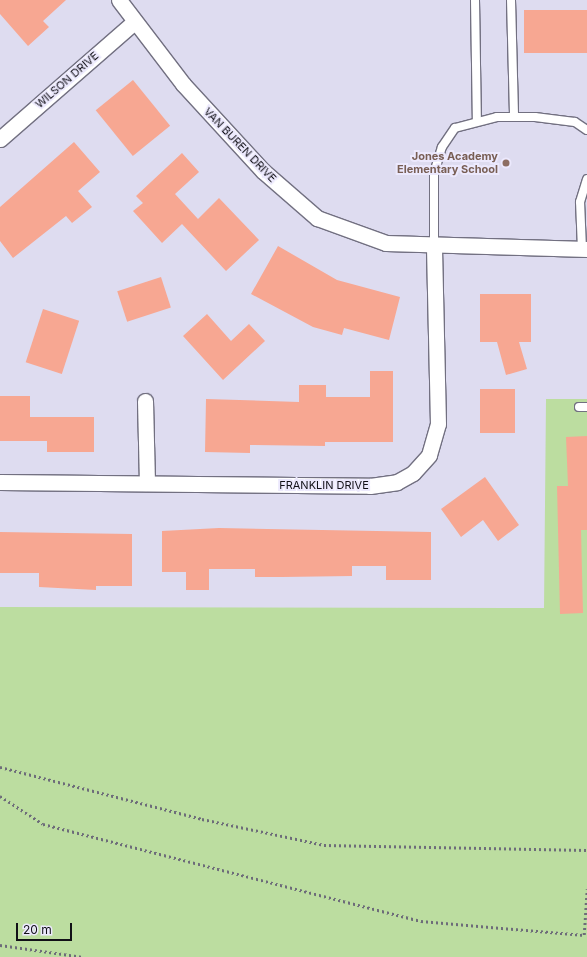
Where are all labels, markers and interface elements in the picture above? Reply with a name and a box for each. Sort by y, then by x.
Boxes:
street label: WILSON DRIVE [33,49,101,111]
street label: VAN BUREN DRIVE [201,105,279,185]
place label: Jones Academy Elementary School [397,150,498,176]
marker: Jones Academy Elementary School [501,158,511,168]
street label: FRANKLIN DRIVE [279,478,369,492]
scale bar [18,915,74,941]
text: 20 m [23,922,52,937]

